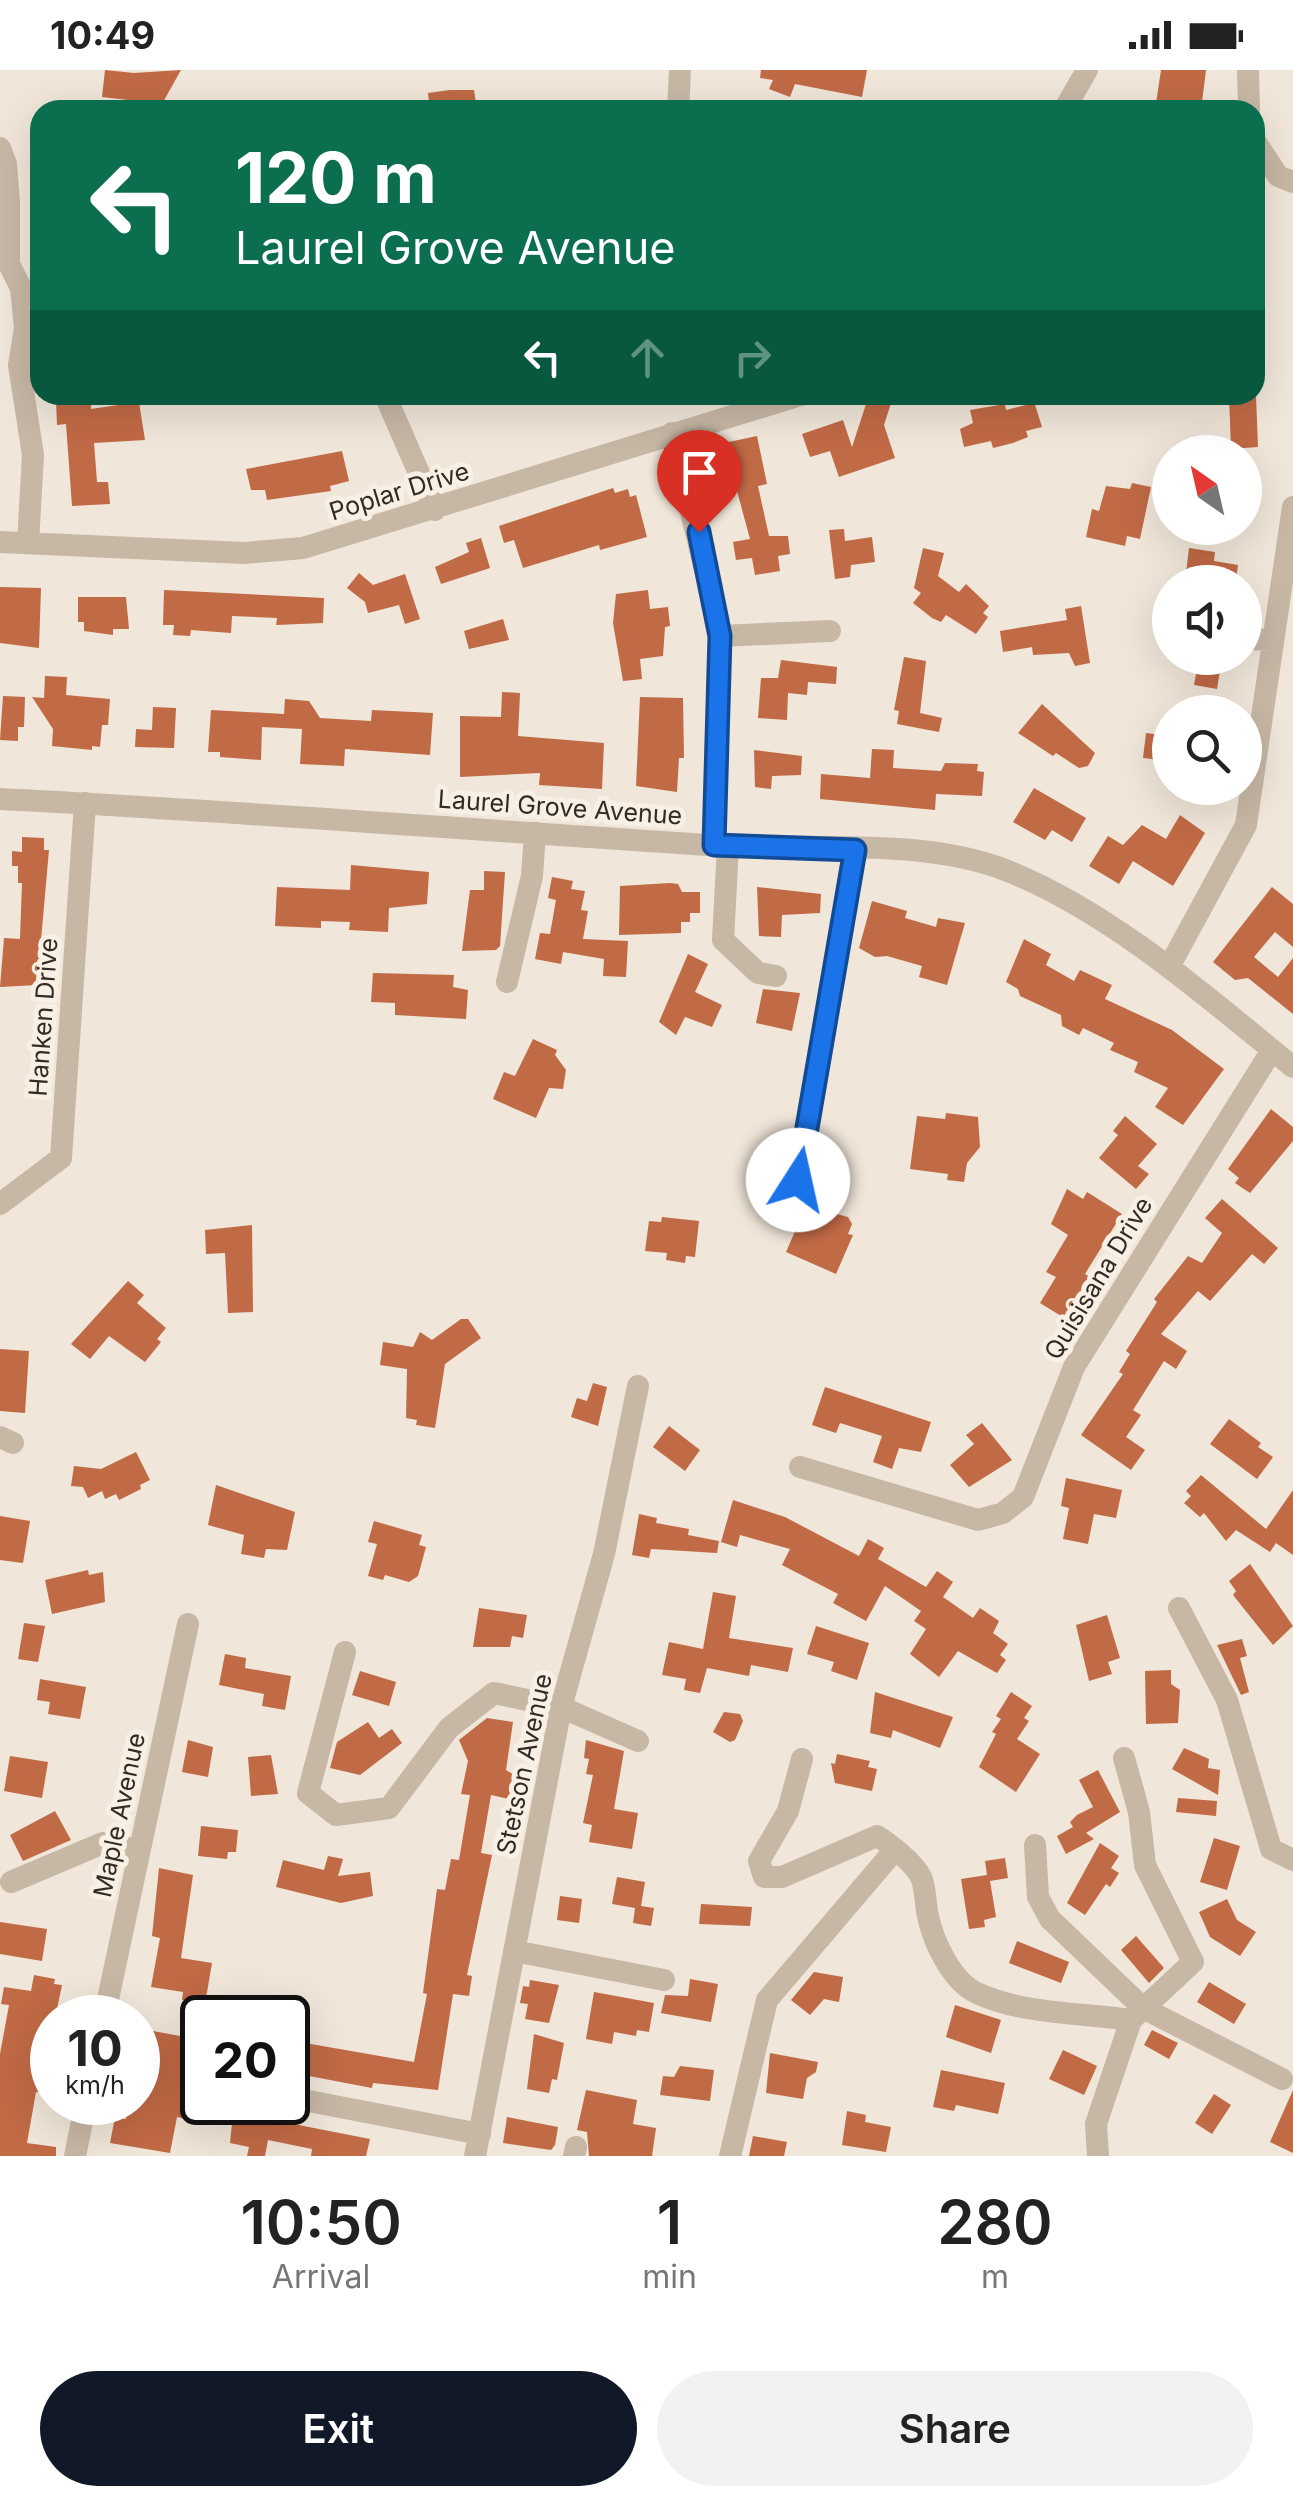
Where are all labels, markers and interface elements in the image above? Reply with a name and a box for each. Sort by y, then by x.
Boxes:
text: 10:49 [50,12,155,58]
text: 120 m [235,135,437,220]
icon: left [70,140,200,270]
text: Laurel Grove Avenue [235,220,676,275]
icon: left [515,330,570,385]
icon: ahead [620,330,675,385]
icon: right [725,330,780,385]
pin [657,430,742,533]
north arrow [1152,435,1262,545]
map controls [1152,435,1262,805]
icon: arrive [672,445,727,500]
street label: Poplar Drive [325,456,473,526]
button: sound [1152,565,1262,675]
button: search [1152,695,1262,805]
street label: Laurel Grove Avenue [437,783,683,831]
street label: Hanken Drive [22,937,64,1097]
position arrow [746,1128,850,1232]
street label: Quisisana Drive [1038,1191,1158,1365]
street label: Stetson Avenue [490,1671,558,1857]
street label: Maple Avenue [87,1730,151,1900]
speed limit sign: 20 [180,1995,310,2125]
text: 10 [67,2018,123,2078]
text: km/h [65,2070,125,2100]
text: 10:50 [240,2186,402,2258]
text: 1 [657,2186,682,2258]
text: 280 [937,2186,1053,2258]
text: Arrival [272,2257,370,2296]
text: min [642,2257,697,2296]
text: m [981,2257,1009,2296]
button: Exit [40,2371,637,2486]
button: Share [657,2371,1253,2486]

